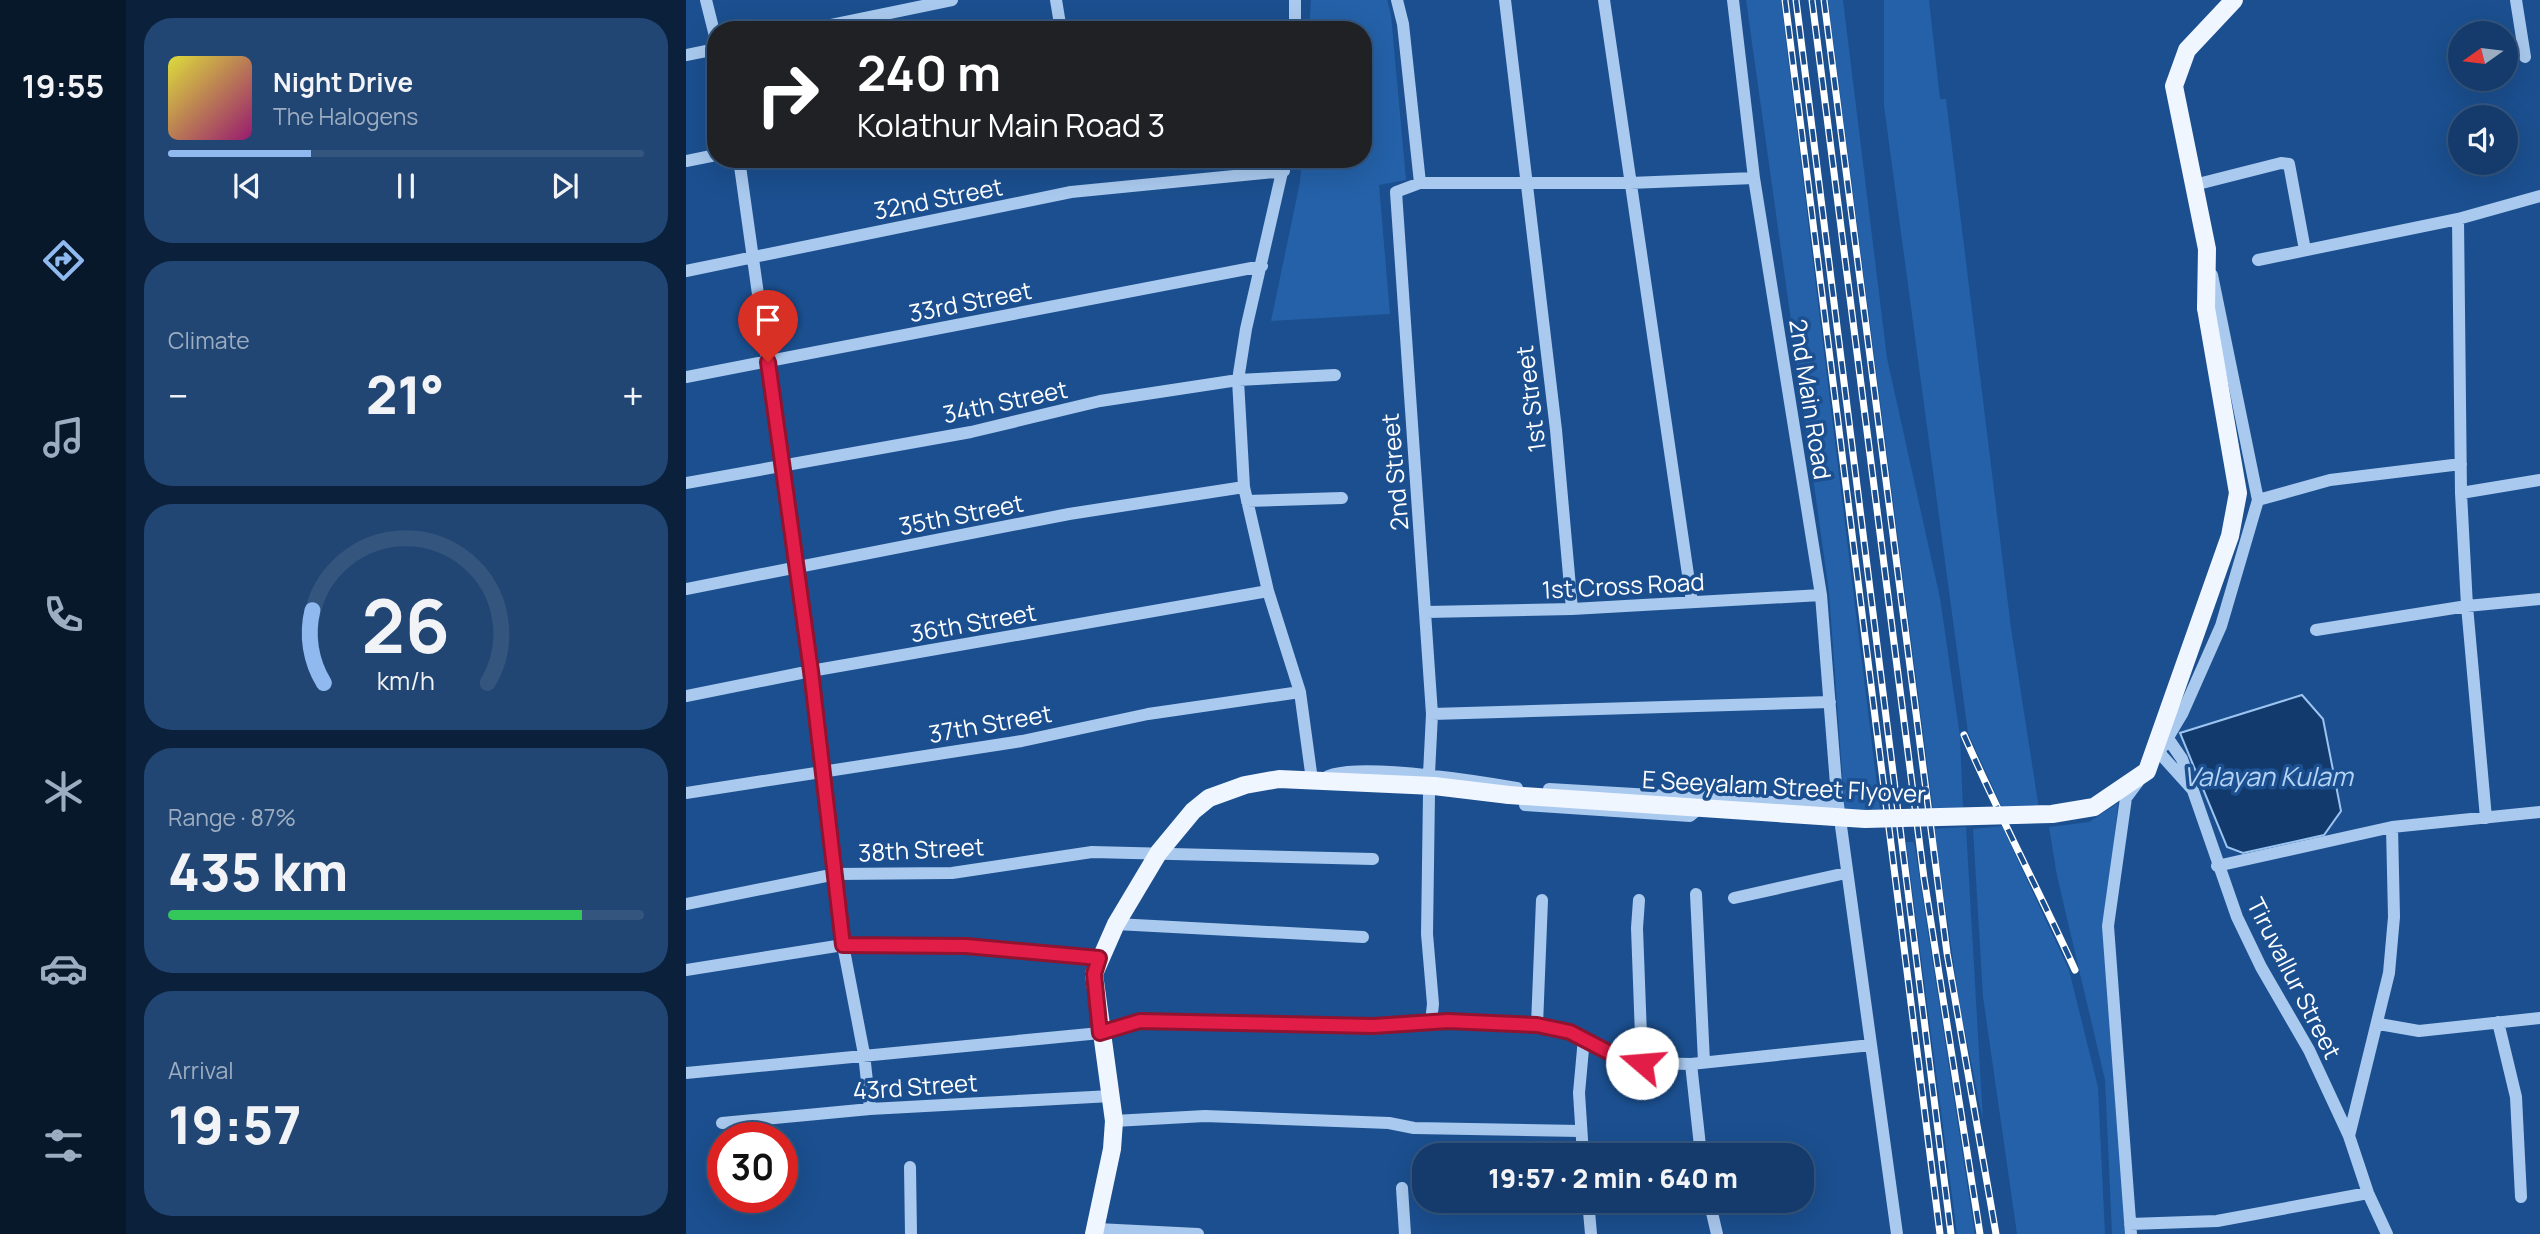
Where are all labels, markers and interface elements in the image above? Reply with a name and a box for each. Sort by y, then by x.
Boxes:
north arrow [2448,21,2518,91]
map controls [2448,21,2518,175]
text: 240 m [857,39,1001,106]
icon: right [742,49,833,140]
text: 19:55 [22,64,104,108]
text: Night Drive [273,64,413,100]
text: The Halogens [273,100,418,132]
text: Kolathur Main Road 3 [857,103,1165,147]
button: sound [2448,105,2518,175]
icon: previous [228,167,266,205]
icon: pause [387,167,425,205]
icon: next [546,167,584,205]
street label: 32nd Street [871,169,1005,227]
icon: directions [39,236,88,285]
street label: 33rd Street [906,273,1034,329]
pin [738,290,798,362]
icon: arrive [749,301,787,339]
street label: 2nd Main Road [1782,316,1840,482]
text: Climate [168,324,250,356]
street label: 1st Street [1507,344,1553,454]
text: 21° [366,359,445,430]
text: − [168,369,189,421]
text: + [622,369,644,421]
street label: 34th Street [940,372,1070,430]
street label: 2nd Street [1372,412,1416,532]
icon: music [39,413,88,462]
street label: 35th Street [896,486,1026,542]
street label: 1st Cross Road [1541,564,1705,606]
text: 26 [362,575,450,675]
icon: phone [39,590,88,639]
street label: 36th Street [907,595,1039,649]
text: km/h [377,663,435,698]
street label: 37th Street [926,696,1054,750]
water label: Valayan Kulam [2183,758,2355,794]
street label: E Seeyalam Street Flyover [1641,762,1927,810]
icon: climate [39,767,88,816]
text: Range · 87% [168,801,296,833]
street label: 38th Street [857,829,985,869]
text: 435 km [168,836,348,907]
street label: Tiruvallur Street [2240,892,2350,1064]
icon: car [39,944,88,993]
position arrow [1605,1026,1679,1100]
text: Arrival [168,1054,234,1086]
street label: 43rd Street [851,1065,979,1107]
text: 19:57 [168,1089,301,1160]
icon: filters [39,1121,88,1170]
speed limit sign: 30 [707,1122,798,1213]
text: 19:57 · 2 min · 640 m [1488,1160,1738,1196]

